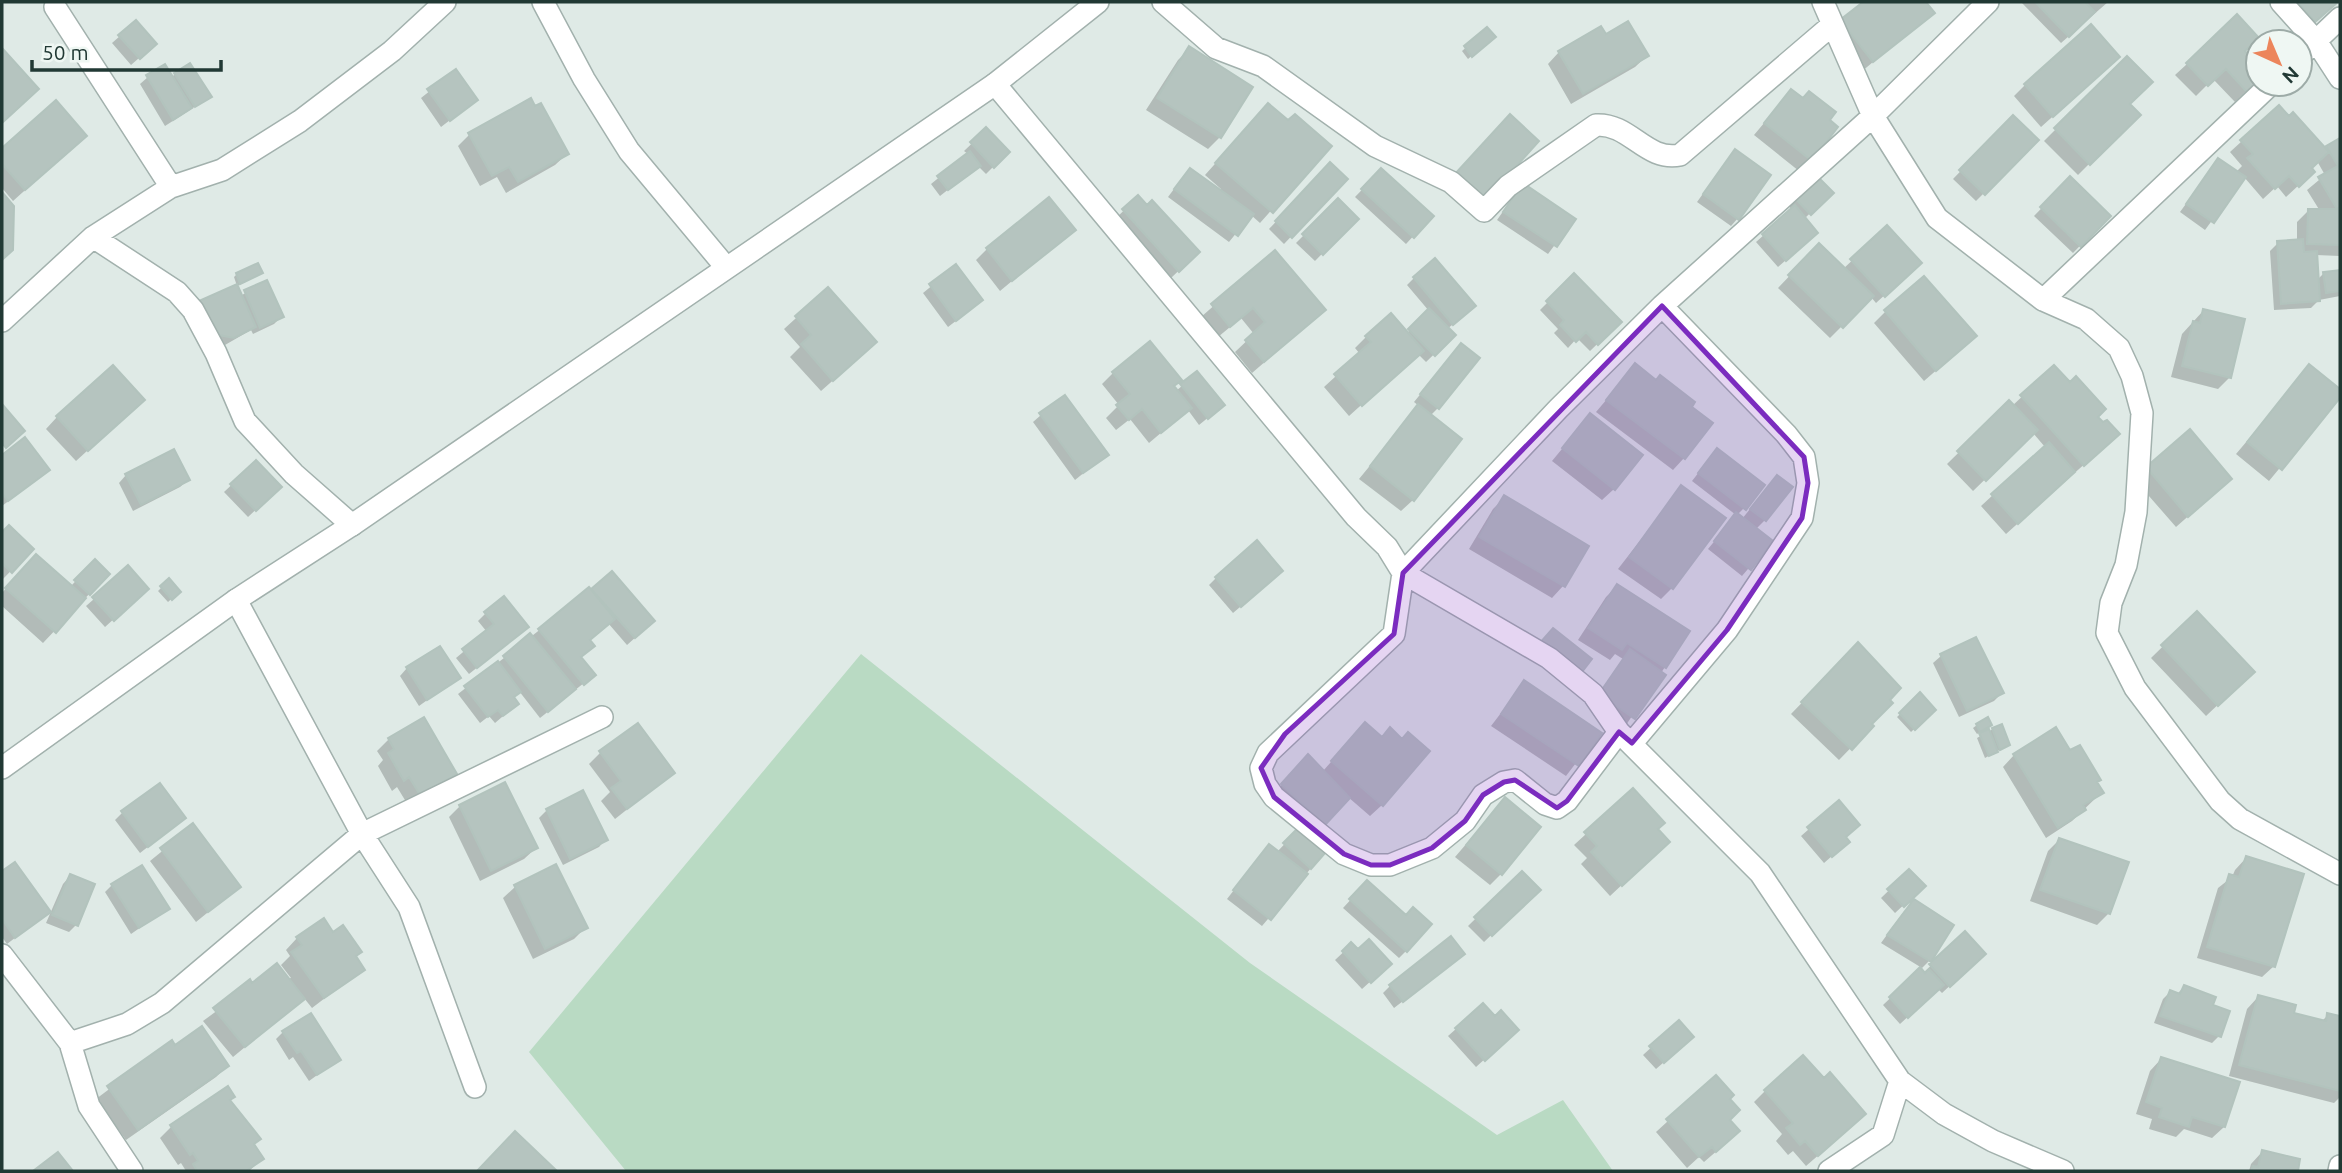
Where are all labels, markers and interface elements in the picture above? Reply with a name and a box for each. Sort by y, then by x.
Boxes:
scale bar [32,28,220,72]
north arrow [2244,28,2314,98]
text: 50 m [42,40,89,64]
text: N [2278,62,2304,88]

